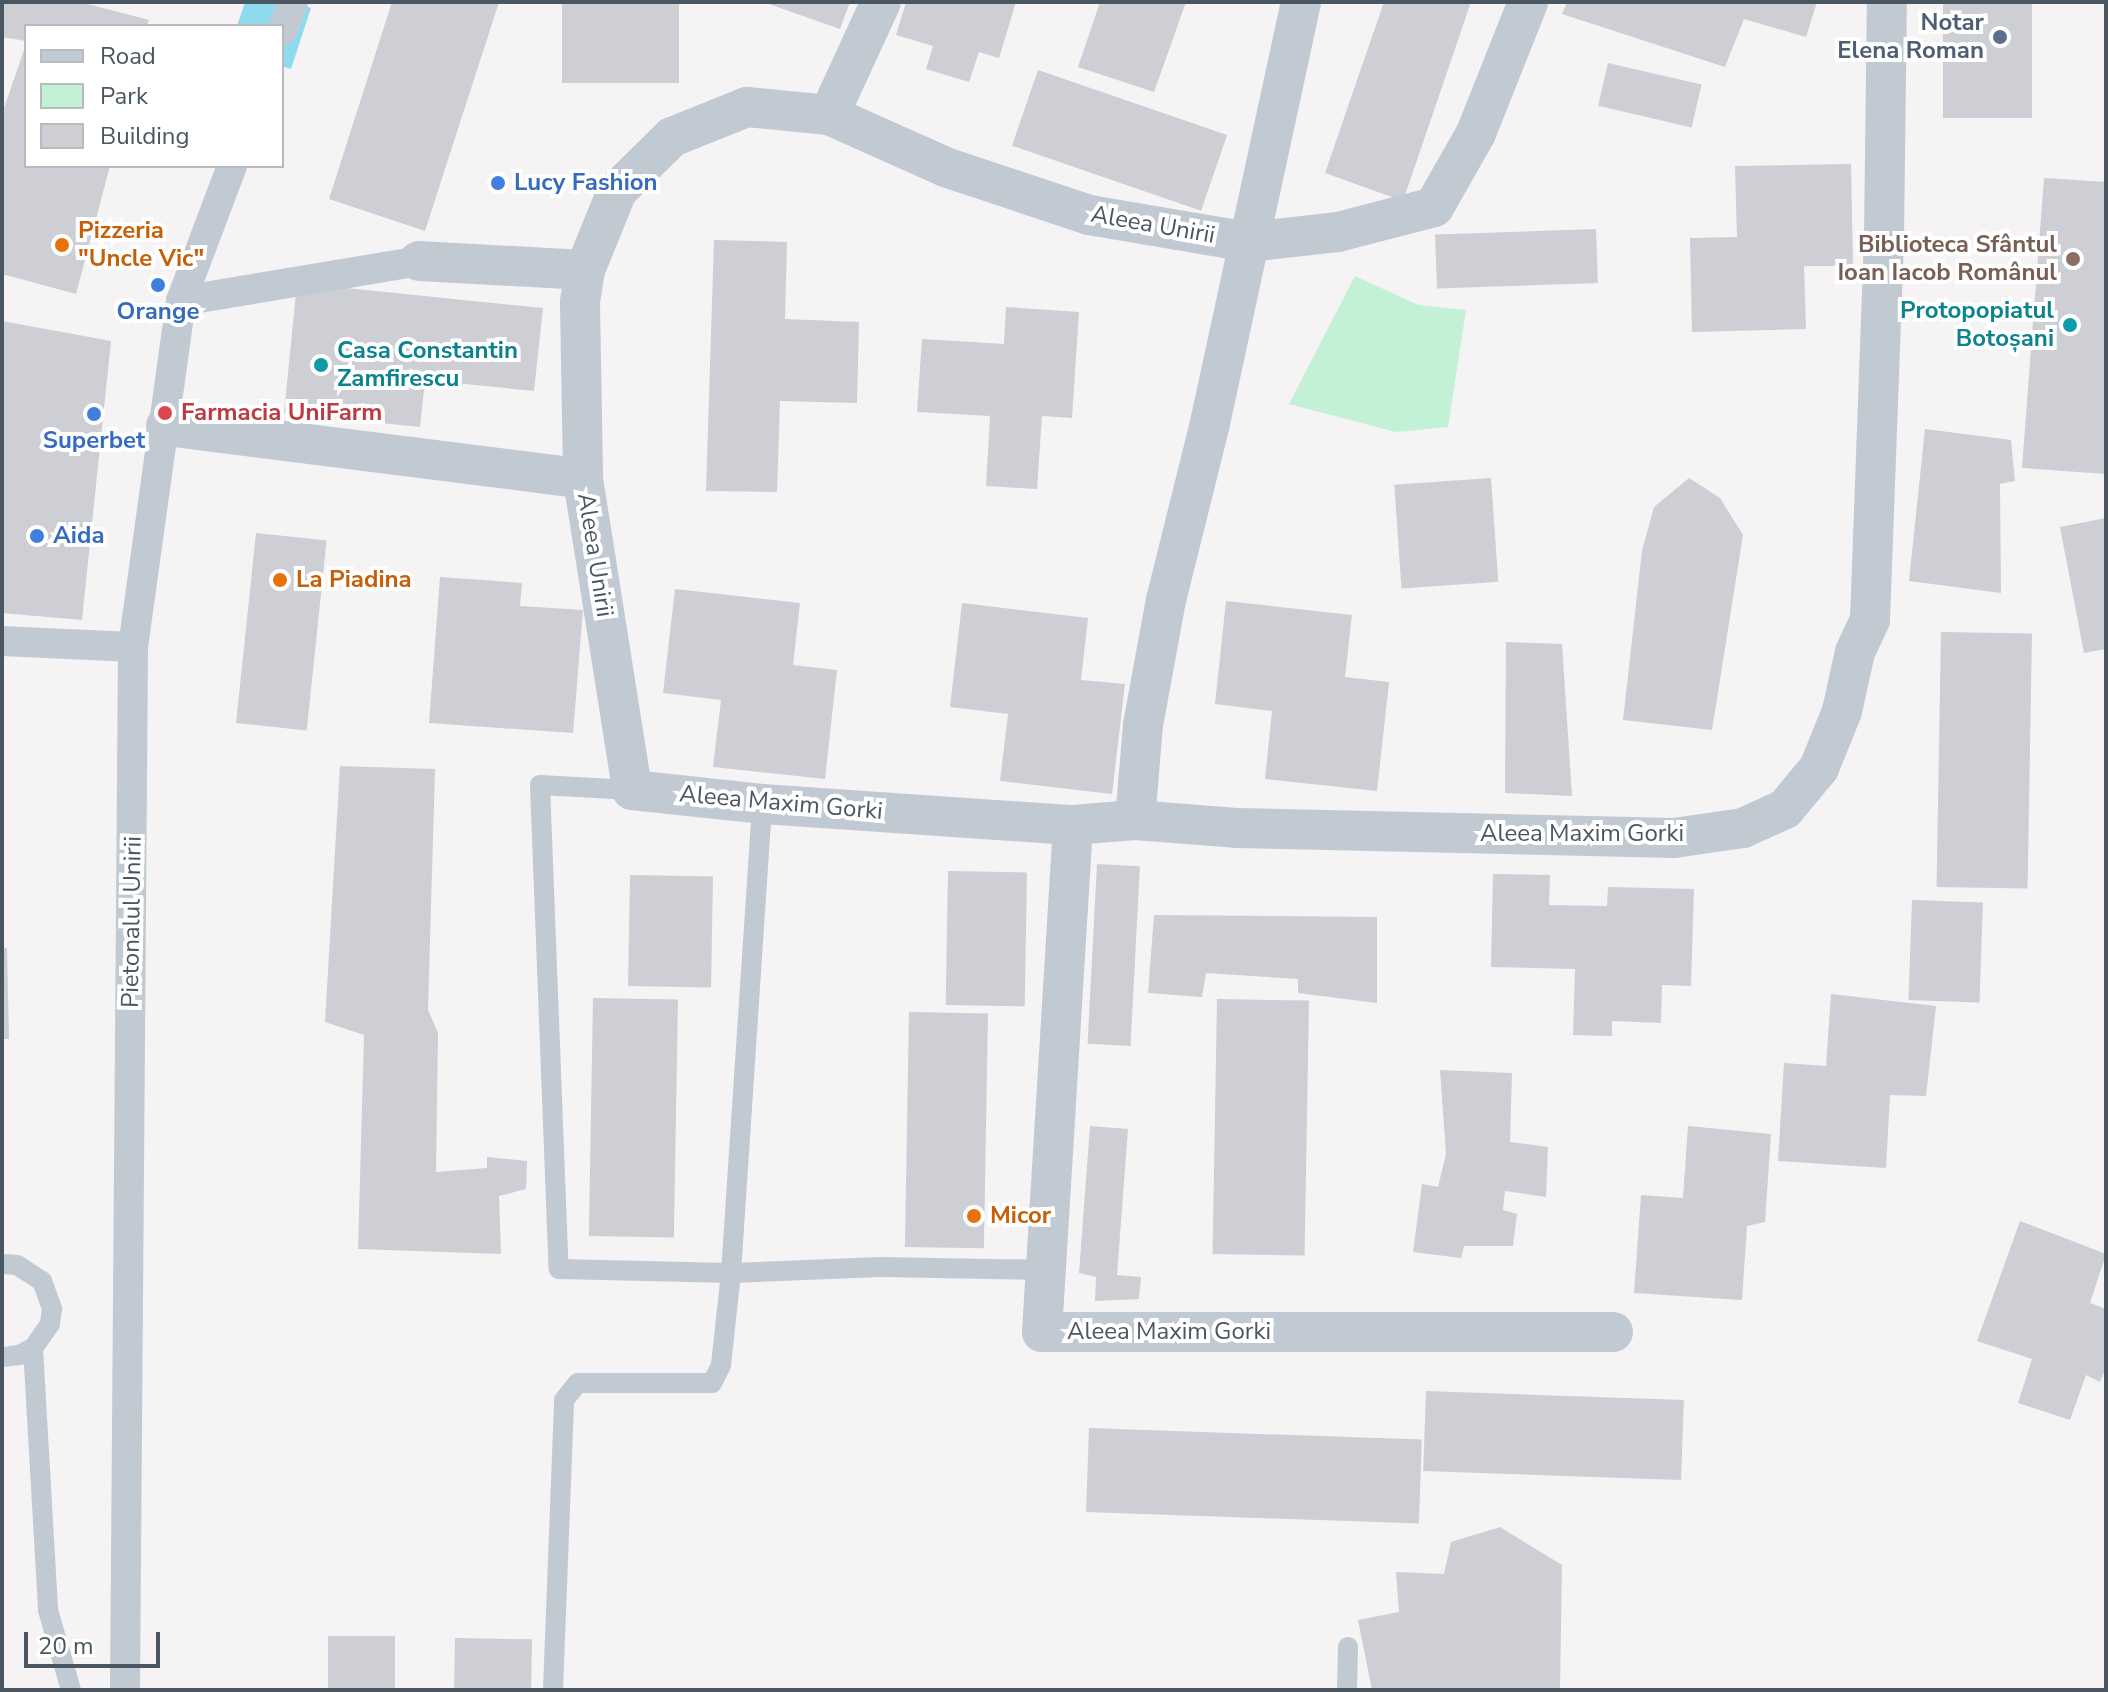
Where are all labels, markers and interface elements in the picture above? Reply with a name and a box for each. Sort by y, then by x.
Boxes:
place label: Notar Elena Roman [1837,9,1984,65]
legend [24,24,284,168]
marker: Notar Elena Roman [1991,28,2009,46]
text: Road [100,40,156,72]
text: Park [100,80,148,112]
text: Building [100,120,190,152]
place label: Lucy Fashion [514,169,658,197]
marker: Lucy Fashion [489,174,507,192]
street label: Aleea Unirii [1089,200,1217,250]
place label: Pizzeria "Uncle Vic" [78,217,204,273]
place label: Biblioteca Sfântul Ioan Iacob Românul [1837,231,2057,287]
marker: Pizzeria "Uncle Vic" [53,236,71,254]
marker: Biblioteca Sfântul Ioan Iacob Românul [2064,250,2082,268]
marker: Orange [149,276,167,294]
place label: Protopopiatul Botoșani [1900,297,2054,353]
place label: Orange [117,298,199,326]
marker: Protopopiatul Botoșani [2061,316,2079,334]
place label: Casa Constantin Zamfirescu [337,337,518,393]
marker: Casa Constantin Zamfirescu [312,356,330,374]
place label: Farmacia UniFarm [181,399,382,427]
marker: Farmacia UniFarm [156,404,174,422]
marker: Superbet [85,405,103,423]
place label: Superbet [43,427,145,455]
street label: Aleea Unirii [571,491,619,619]
place label: Aida [53,522,105,550]
marker: Aida [28,527,46,545]
place label: La Piadina [296,566,412,594]
marker: La Piadina [271,571,289,589]
street label: Aleea Maxim Gorki [678,780,884,826]
street label: Aleea Maxim Gorki [1480,820,1684,848]
street label: Pietonalul Unirii [116,836,148,1008]
place label: Micor [990,1202,1051,1230]
marker: Micor [965,1207,983,1225]
street label: Aleea Maxim Gorki [1067,1318,1271,1346]
scale bar [28,1616,164,1666]
text: 20 m [38,1630,94,1662]

